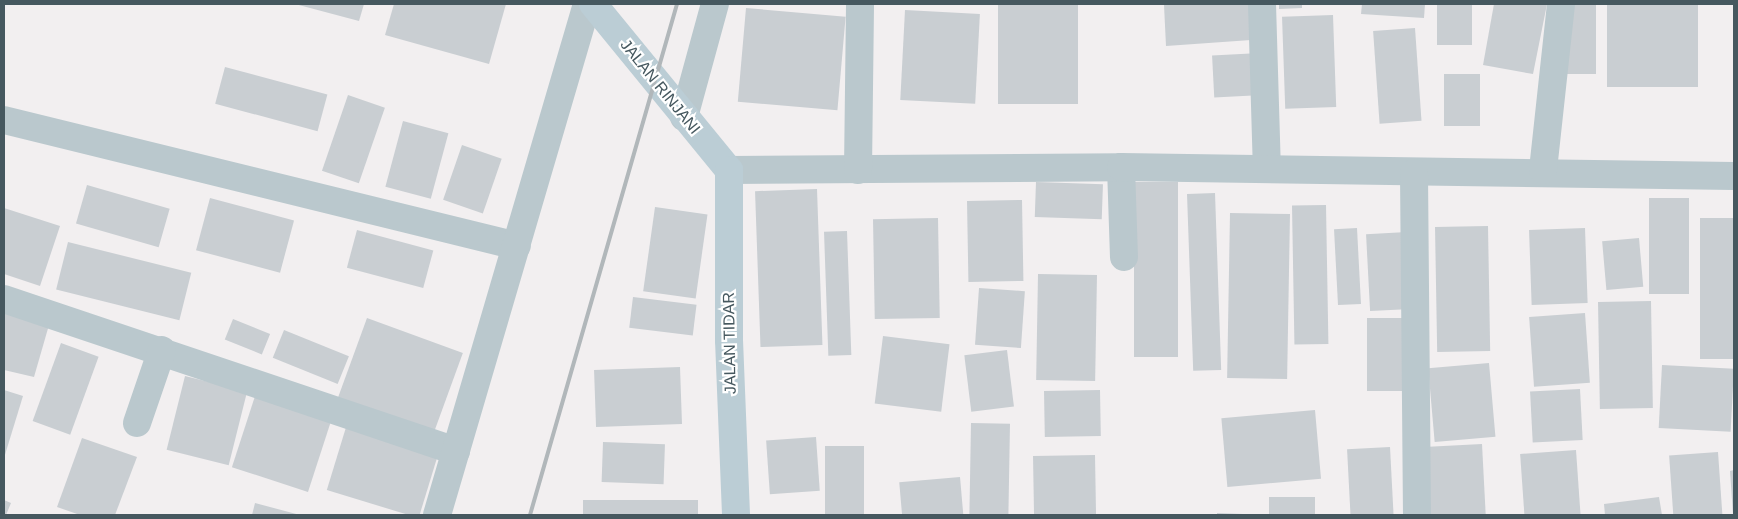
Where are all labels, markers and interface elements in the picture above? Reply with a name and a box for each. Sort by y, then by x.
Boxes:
street label: JALAN RINJANI [616,36,704,138]
street label: JALAN TIDAR [720,292,740,394]

